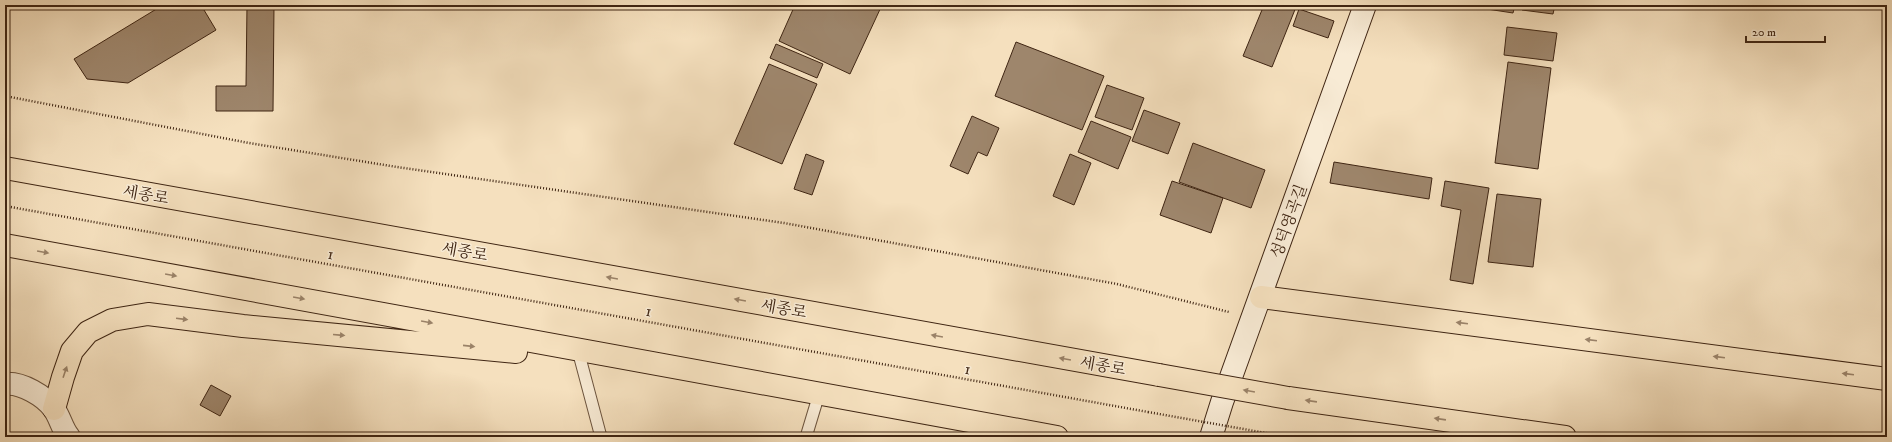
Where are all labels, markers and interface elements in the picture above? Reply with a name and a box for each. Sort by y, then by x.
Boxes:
scale bar [1746,18,1825,44]
text: 20 m [1752,25,1776,40]
street label: 세종로 [121,181,171,209]
street label: 성덕영곡길 [1266,182,1312,261]
street label: 세종로 [440,238,490,266]
street label: 1 [326,244,336,264]
one-way arrow [37,249,49,255]
one-way arrow [165,272,177,278]
one-way arrow [606,274,618,280]
street label: 세종로 [759,295,809,323]
one-way arrow [293,296,305,302]
one-way arrow [734,297,746,303]
street label: 1 [644,301,654,321]
one-way arrow [176,316,188,322]
one-way arrow [421,319,433,325]
one-way arrow [1456,320,1468,326]
one-way arrow [333,331,345,338]
one-way arrow [931,332,943,338]
one-way arrow [1584,337,1597,343]
one-way arrow [463,343,475,350]
street label: 세종로 [1078,352,1128,380]
one-way arrow [1713,354,1725,360]
one-way arrow [1059,355,1071,361]
street label: 1 [963,359,973,379]
one-way arrow [62,365,68,377]
one-way arrow [1842,371,1854,377]
one-way arrow [1243,388,1255,394]
one-way arrow [1305,398,1317,404]
one-way arrow [1434,416,1446,422]

